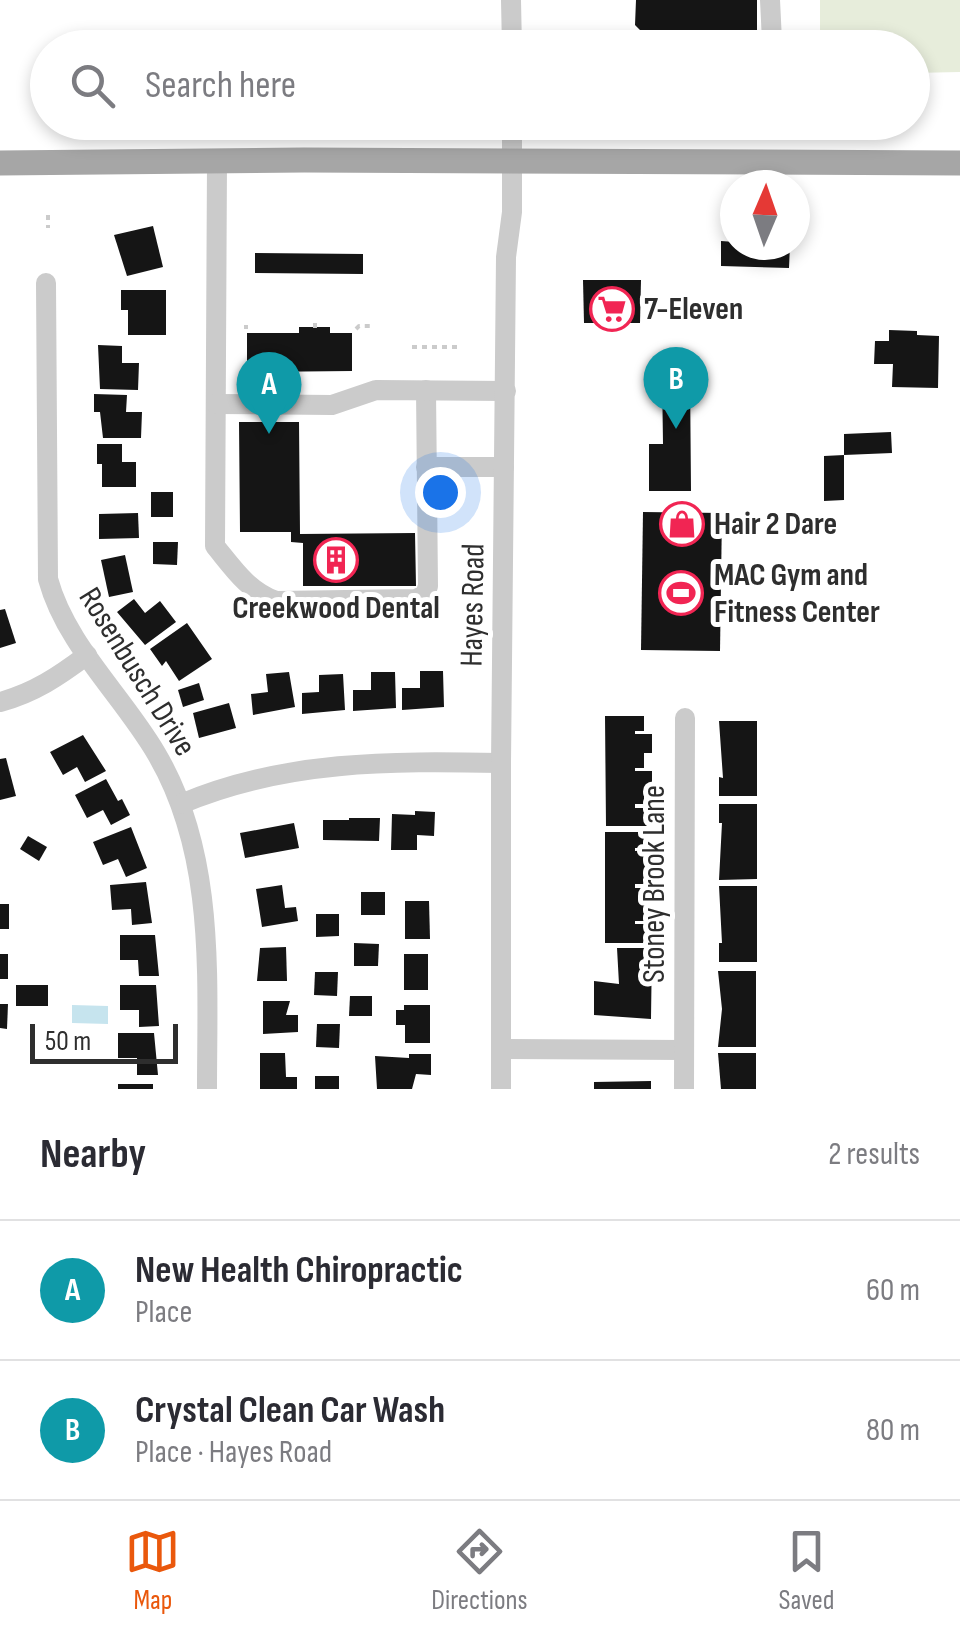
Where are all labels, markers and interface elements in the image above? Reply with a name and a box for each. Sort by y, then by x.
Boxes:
search box [30,30,930,140]
icon: search [65,58,120,113]
text: Search here [145,63,296,108]
north arrow [720,170,810,260]
supermarket icon: 7-Eleven [589,286,635,332]
place label: 7-Eleven [644,290,743,329]
pin: B [644,346,708,429]
pin: A [236,352,302,434]
your location [415,467,466,518]
shop icon: Hair 2 Dare [659,501,705,547]
place label: Hair 2 Dare [714,505,837,544]
building icon: Creekwood Dental [313,537,359,583]
street label: Hayes Road [452,543,494,667]
place label: MAC Gym and Fitness Center [714,556,880,632]
sports icon: MAC Gym and Fitness Center [658,570,704,616]
street label: Rosenbusch Drive [70,581,204,763]
place label: Creekwood Dental [232,589,440,628]
street label: Stoney Brook Lane [635,785,674,983]
scale bar [30,1019,178,1064]
text: 50 m [45,1025,91,1058]
text: Nearby [40,1129,146,1180]
text: 2 results [828,1135,920,1174]
text: New Health Chiropractic [135,1248,463,1293]
text: A [65,1271,80,1310]
text: 60 m [866,1271,920,1310]
text: Place [135,1293,192,1332]
text: Crystal Clean Car Wash [135,1388,445,1433]
text: B [65,1411,80,1450]
text: 80 m [866,1411,920,1450]
text: Place · Hayes Road [135,1433,332,1472]
tab: Map [125,1524,180,1617]
tab: Directions [431,1524,528,1617]
tab: Saved [778,1524,835,1617]

